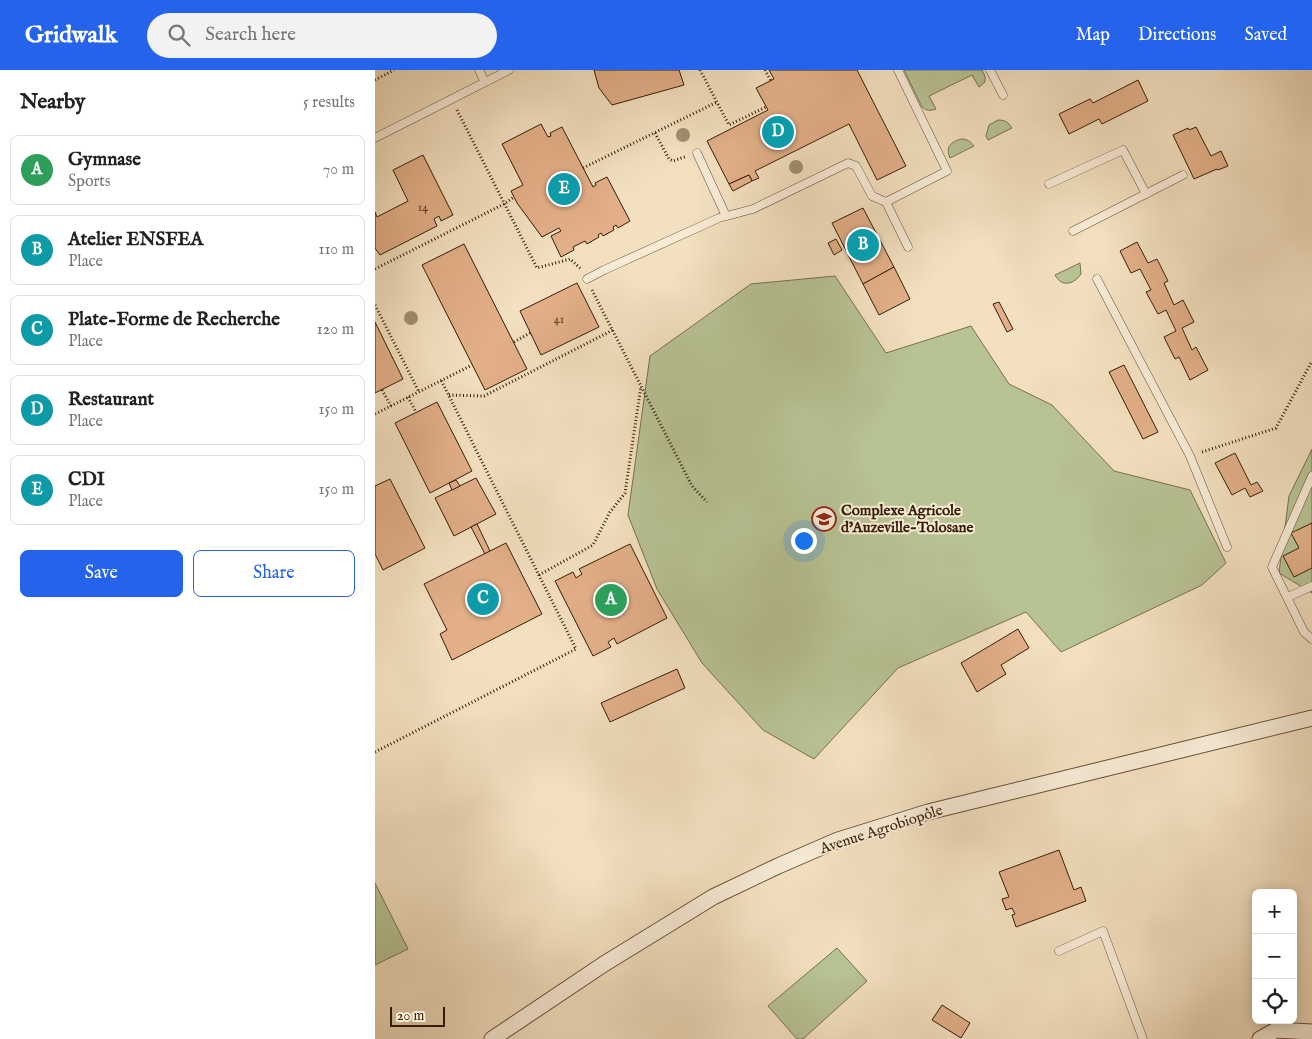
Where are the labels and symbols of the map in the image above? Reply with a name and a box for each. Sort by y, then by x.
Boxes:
pin: D [762,113,794,151]
pin: E [548,170,580,208]
house number: 14 [418,200,428,215]
pin: B [847,226,879,264]
house number: 41 [554,312,564,327]
place label: Complexe Agricole d'Auzeville-Tolosane [841,501,973,537]
school or university icon: Complexe Agricole d'Auzeville-Tolosane [811,506,837,532]
your location [791,528,817,554]
pin: C [467,580,499,618]
pin: A [595,581,627,619]
street label: Avenue Agrobiopôle [816,801,945,859]
scale bar [390,1004,445,1027]

